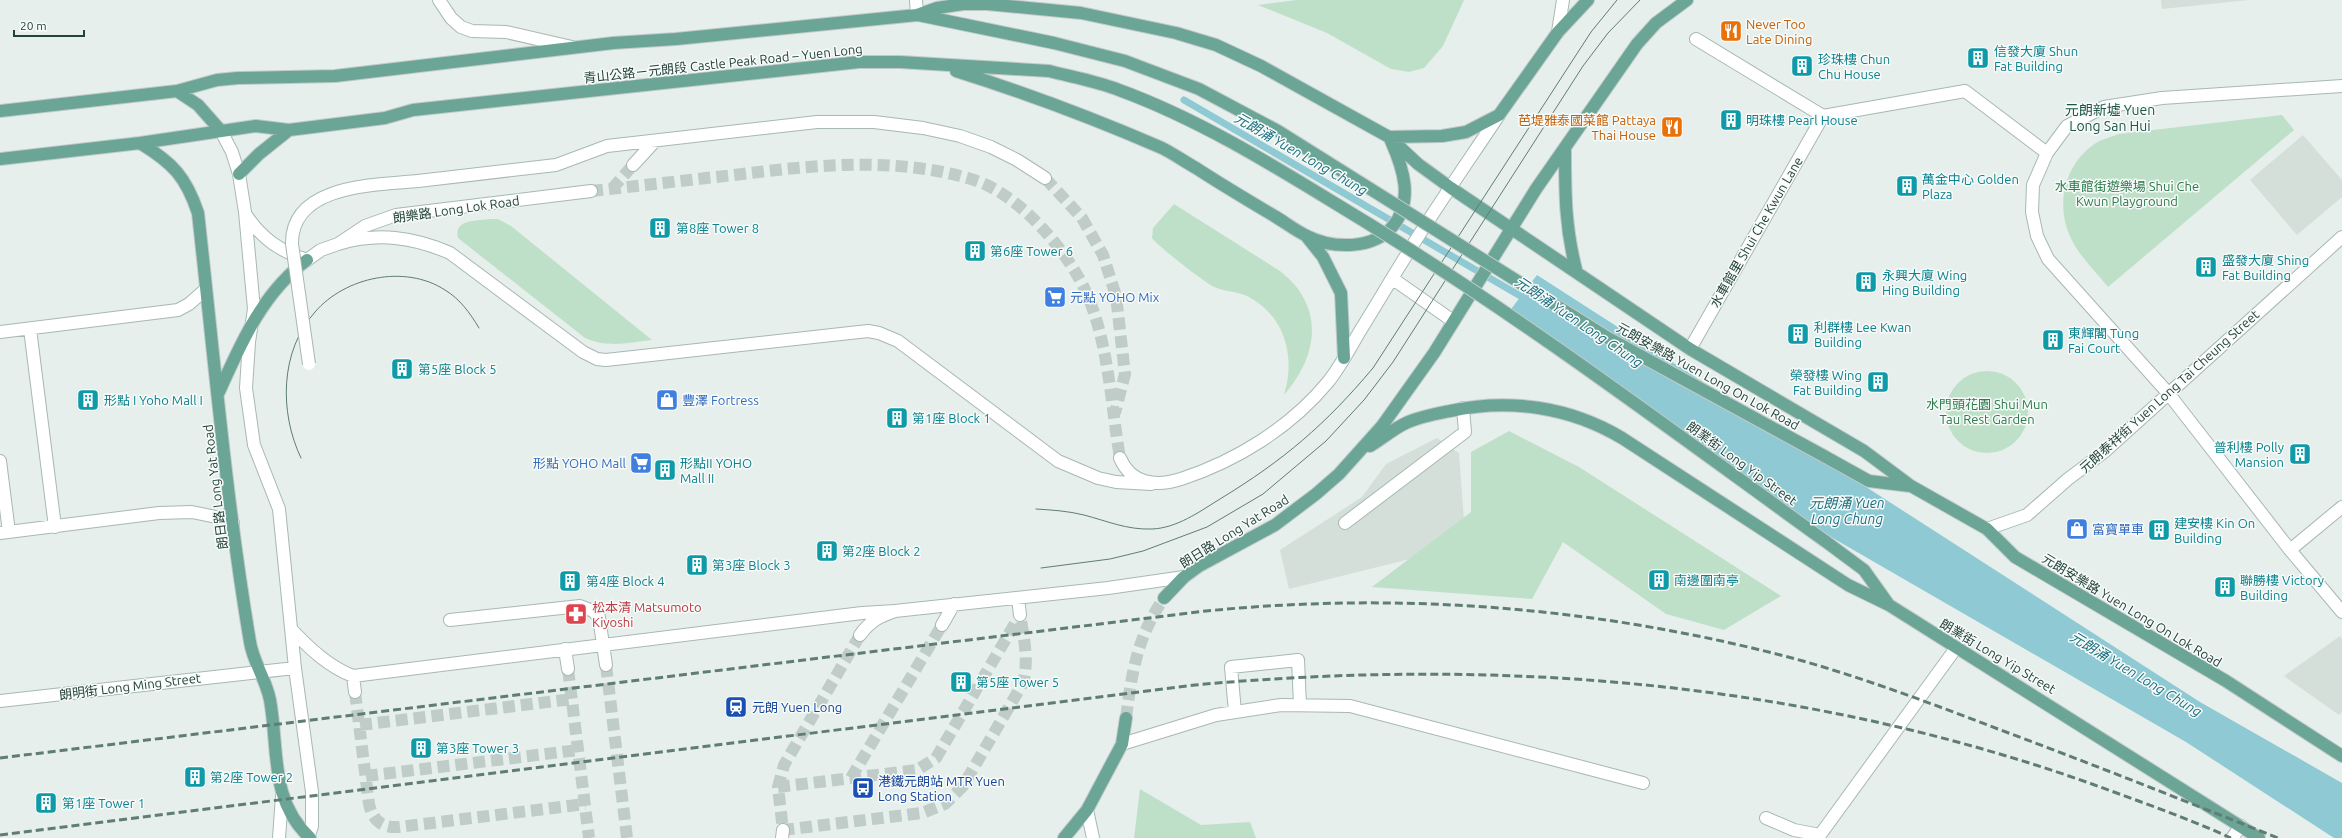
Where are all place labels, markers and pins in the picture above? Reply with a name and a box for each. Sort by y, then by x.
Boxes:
place label: Never Too Late Dining [1746,17,1812,46]
restaurant icon: Never Too Late Dining [1718,18,1744,44]
place label: 信發大廈 Shun Fat Building [1994,44,2078,73]
building icon: 信發大廈 Shun Fat Building [1965,45,1991,71]
place label: 珍珠樓 Chun Chu House [1818,52,1890,81]
building icon: 珍珠樓 Chun Chu House [1789,53,1815,79]
building icon: 明珠樓 Pearl House [1718,107,1744,133]
place label: 芭堤雅泰國菜館 Pattaya Thai House [1518,113,1656,142]
place label: 明珠樓 Pearl House [1746,113,1858,127]
restaurant icon: 芭堤雅泰國菜館 Pattaya Thai House [1659,114,1685,140]
place label: 萬金中心 Golden Plaza [1922,172,2019,201]
building icon: 萬金中心 Golden Plaza [1894,173,1920,199]
building icon: 第8座 Tower 8 [647,215,673,241]
place label: 第8座 Tower 8 [676,221,759,235]
building icon: 第6座 Tower 6 [962,238,988,264]
place label: 第6座 Tower 6 [990,244,1073,258]
place label: 盛發大廈 Shing Fat Building [2222,253,2309,282]
building icon: 盛發大廈 Shing Fat Building [2193,254,2219,280]
place label: 永興大廈 Wing Hing Building [1882,268,1967,297]
building icon: 永興大廈 Wing Hing Building [1853,269,1879,295]
supermarket icon: 元點 YOHO Mix [1042,284,1068,310]
place label: 元點 YOHO Mix [1070,290,1160,304]
place label: 利群樓 Lee Kwan Building [1814,320,1912,349]
building icon: 利群樓 Lee Kwan Building [1785,321,1811,347]
place label: 東輝閣 Tung Fai Court [2068,326,2139,355]
building icon: 東輝閣 Tung Fai Court [2040,327,2066,353]
building icon: 第5座 Block 5 [389,356,415,382]
place label: 第5座 Block 5 [418,362,497,376]
place label: 榮發樓 Wing Fat Building [1790,368,1862,397]
building icon: 榮發樓 Wing Fat Building [1865,369,1891,395]
building icon: 形點 I Yoho Mall I [75,387,101,413]
shop icon: 豐澤 Fortress [654,387,680,413]
place label: 形點 I Yoho Mall I [104,393,203,407]
place label: 豐澤 Fortress [682,393,759,407]
building icon: 第1座 Block 1 [884,405,910,431]
place label: 第1座 Block 1 [912,411,991,425]
place label: 普利樓 Polly Mansion [2214,440,2284,469]
building icon: 普利樓 Polly Mansion [2287,441,2313,467]
supermarket icon: 形點 YOHO Mall [628,450,654,476]
place label: 形點 YOHO Mall [533,456,627,470]
place label: 形點II YOHO Mall II [680,456,752,485]
building icon: 形點II YOHO Mall II [652,457,678,483]
shop icon: 富寶單車 [2064,516,2090,542]
place label: 建安樓 Kin On Building [2174,516,2255,545]
building icon: 建安樓 Kin On Building [2146,517,2172,543]
place label: 富寶單車 [2092,522,2144,536]
building icon: 第2座 Block 2 [814,538,840,564]
place label: 第2座 Block 2 [842,544,921,558]
building icon: 第3座 Block 3 [684,552,710,578]
place label: 第3座 Block 3 [712,558,791,572]
building icon: 南邊圍南亭 [1646,567,1672,593]
building icon: 第4座 Block 4 [557,568,583,594]
place label: 南邊圍南亭 [1674,573,1739,587]
place label: 聯勝樓 Victory Building [2240,573,2324,602]
place label: 第4座 Block 4 [586,574,665,588]
building icon: 聯勝樓 Victory Building [2212,574,2238,600]
place label: 松本清 Matsumoto Kiyoshi [592,600,702,629]
pharmacy icon: 松本清 Matsumoto Kiyoshi [563,601,589,627]
building icon: 第5座 Tower 5 [948,669,974,695]
place label: 第5座 Tower 5 [976,675,1059,689]
station icon: 元朗 Yuen Long [723,694,749,720]
place label: 元朗 Yuen Long [752,700,842,714]
building icon: 第3座 Tower 3 [408,735,434,761]
place label: 第3座 Tower 3 [436,741,519,755]
building icon: 第2座 Tower 2 [182,764,208,790]
place label: 第2座 Tower 2 [210,770,293,784]
place label: 港鐵元朗站 MTR Yuen Long Station [878,774,1005,803]
bus stop icon: 港鐵元朗站 MTR Yuen Long Station [850,775,876,801]
building icon: 第1座 Tower 1 [33,790,59,816]
place label: 第1座 Tower 1 [62,796,145,810]

